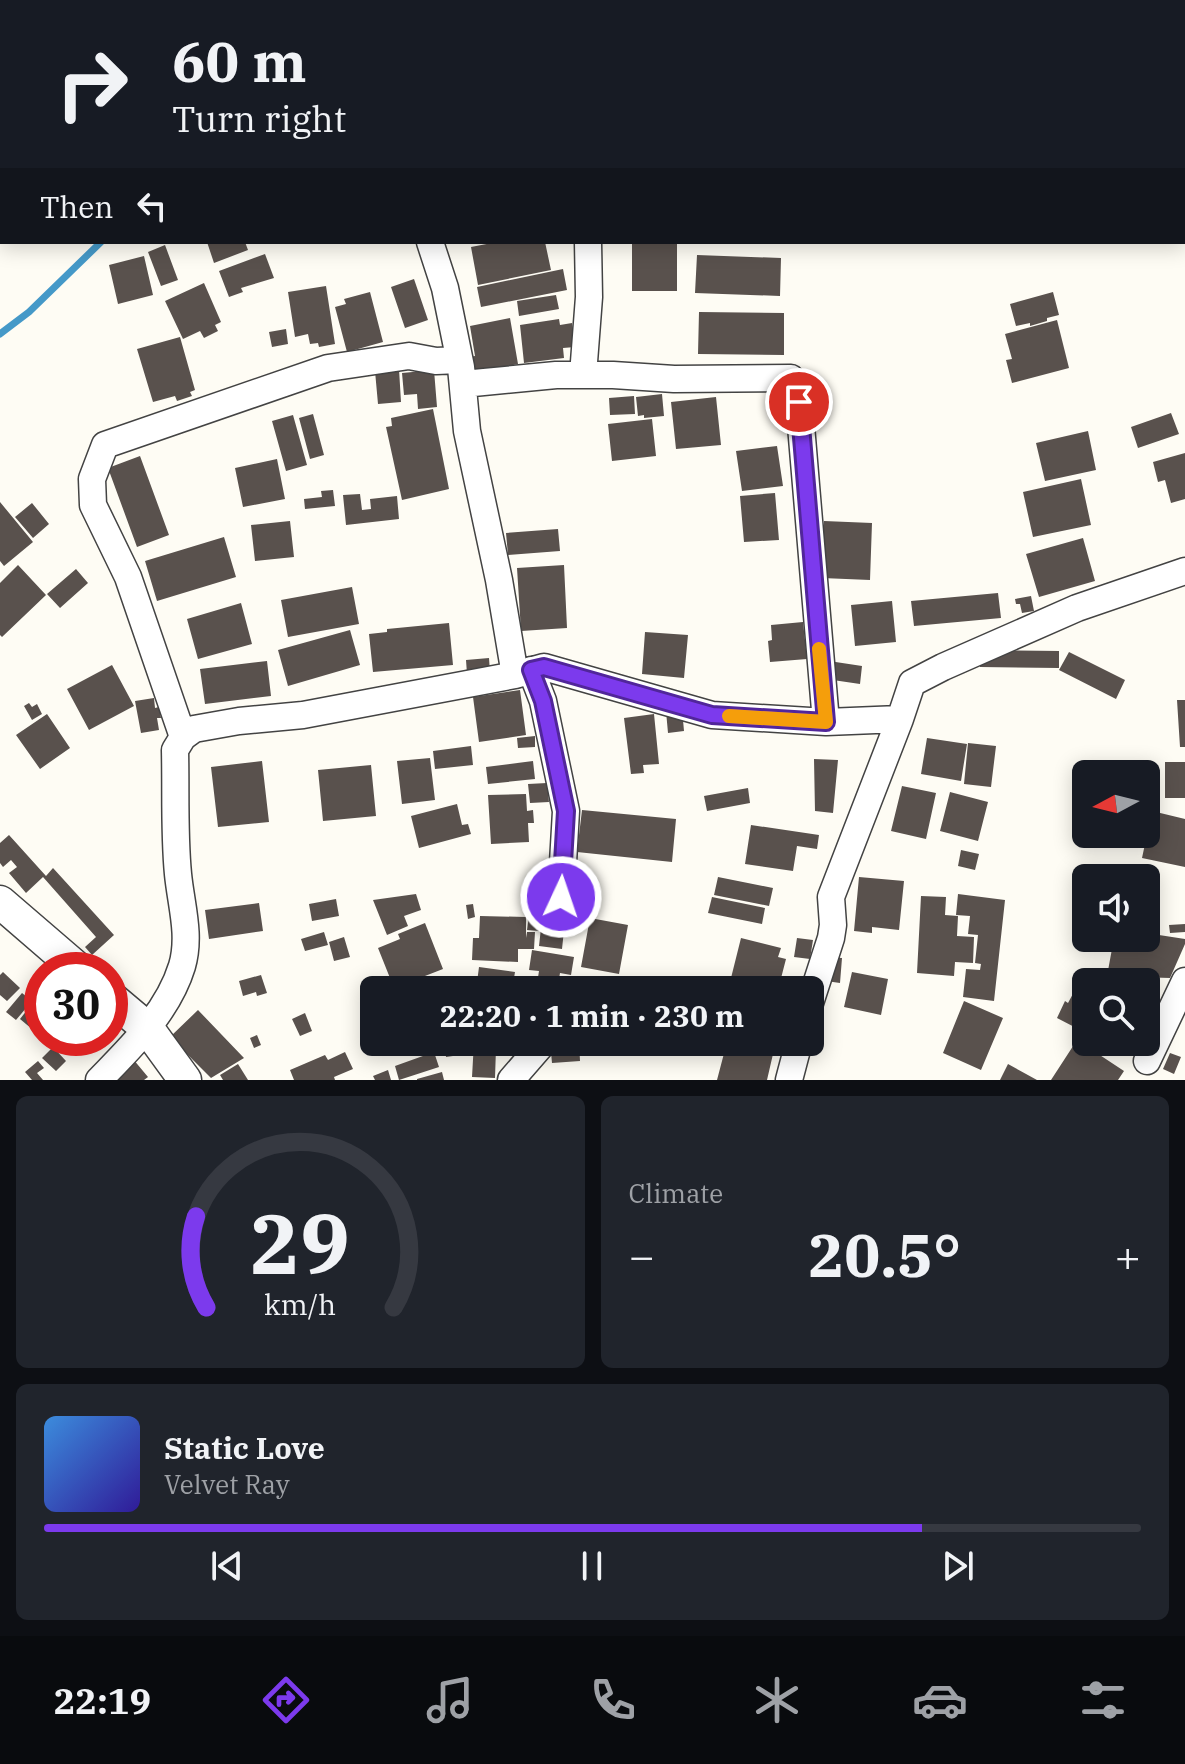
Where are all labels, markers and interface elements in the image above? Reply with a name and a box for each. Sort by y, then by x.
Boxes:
text: 60 m [172,25,307,97]
icon: right [40,32,144,136]
text: Turn right [172,95,346,142]
icon: left [130,184,174,228]
text: Then [40,187,114,226]
pin [765,368,833,436]
icon: arrive [777,380,821,424]
north arrow [1072,760,1160,848]
map controls [1072,760,1160,1056]
position arrow [519,855,603,939]
button: sound [1072,864,1160,952]
speed limit sign: 30 [24,952,128,1056]
button: search [1072,968,1160,1056]
text: 22:20 · 1 min · 230 m [440,996,744,1035]
text: Climate [629,1176,723,1210]
text: 29 [250,1189,350,1297]
text: 20.5° [808,1215,961,1294]
text: − [629,1227,655,1284]
text: + [1115,1227,1141,1284]
text: km/h [264,1286,336,1323]
text: Static Love [164,1428,325,1467]
text: Velvet Ray [164,1467,290,1501]
icon: previous [205,1544,249,1588]
icon: pause [570,1544,614,1588]
icon: next [936,1544,980,1588]
icon: directions [258,1672,314,1728]
icon: music [422,1672,478,1728]
icon: phone [585,1672,641,1728]
icon: climate [749,1672,805,1728]
icon: car [912,1672,968,1728]
icon: filters [1075,1672,1131,1728]
text: 22:19 [54,1677,151,1724]

